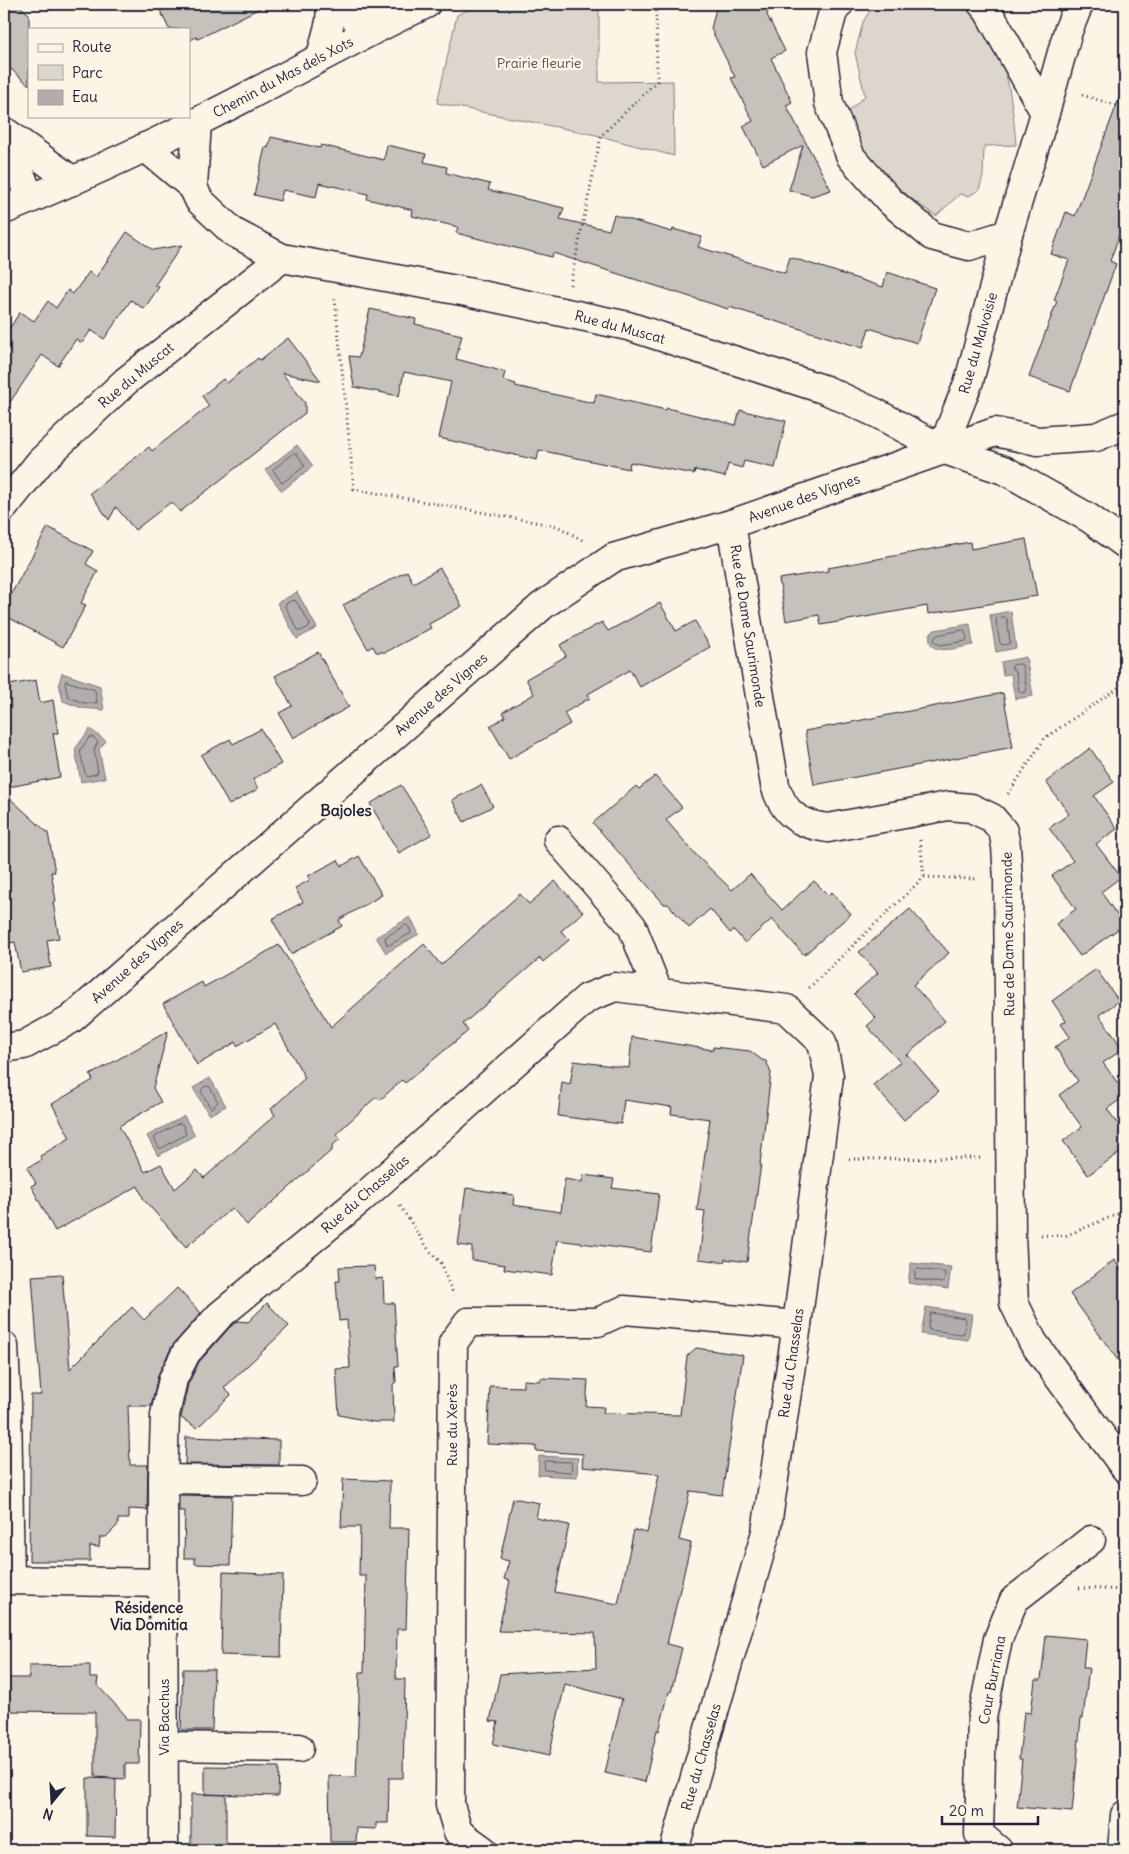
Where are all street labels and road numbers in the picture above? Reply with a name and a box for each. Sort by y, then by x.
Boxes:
street label: Chemin du Mas dels Xots [210,32,356,122]
street label: Rue du Malvoisie [955,290,1001,396]
street label: Rue du Muscat [573,306,668,348]
street label: Rue du Muscat [95,338,178,412]
street label: Avenue des Vignes [746,469,862,527]
street label: Rue de Dame Saurimonde [726,543,770,709]
street label: Avenue des Vignes [391,649,491,739]
street label: Rue de Dame Saurimonde [998,852,1018,1016]
street label: Avenue des Vignes [87,915,187,1007]
street label: Rue du Chasselas [317,1151,413,1237]
street label: Rue du Chasselas [774,1307,808,1419]
street label: Rue du Xerès [443,1384,461,1466]
street label: Cour Burriana [975,1634,1009,1726]
street label: Via Bacchus [155,1679,173,1756]
street label: Rue du Chasselas [677,1701,725,1813]

